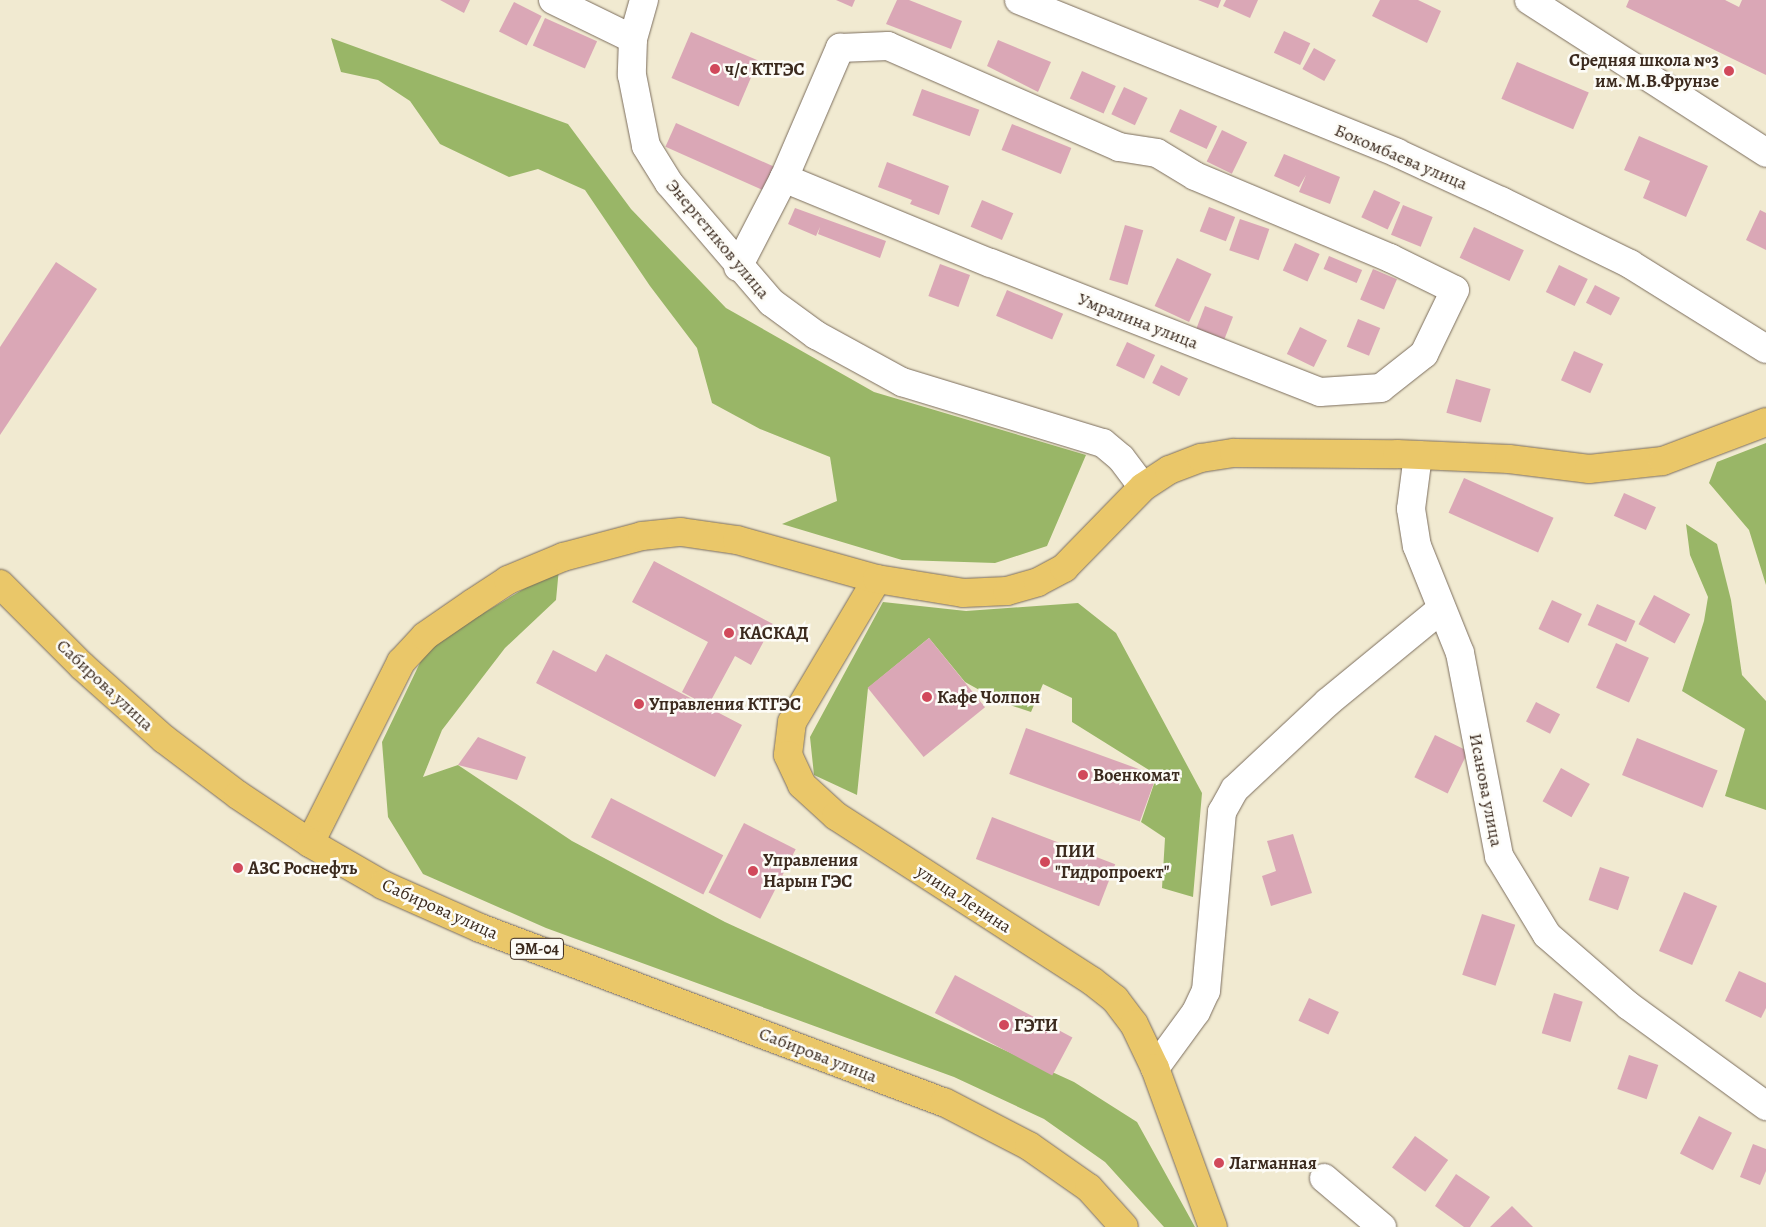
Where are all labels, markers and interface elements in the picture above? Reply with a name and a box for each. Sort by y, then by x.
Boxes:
place label: Средняя школа №3 им. М.В.Фрунзе [1569,50,1719,92]
place label: ч/с КТГЭС [725,58,805,80]
marker: ч/с КТГЭС [709,63,721,75]
marker: Средняя школа №3 им. М.В.Фрунзе [1723,65,1735,77]
street label: Бокомбаева улица [1331,119,1471,195]
street label: Энергетиков улица [662,175,774,303]
street label: Умралина улица [1075,288,1201,354]
place label: КАСКАД [739,622,809,644]
marker: КАСКАД [723,627,735,639]
street label: Сабирова улица [52,635,158,735]
place label: Кафе Чолпон [937,686,1040,708]
marker: Кафе Чолпон [921,691,933,703]
place label: Управления КТГЭС [649,693,801,715]
marker: Управления КТГЭС [633,698,645,710]
street label: Исанова улица [1464,731,1508,849]
place label: Военкомат [1093,764,1180,786]
marker: Военкомат [1077,769,1089,781]
place label: ПИИ "Гидропроект" [1055,841,1169,884]
place label: Управления Нарын ГЭС [763,850,858,892]
marker: ПИИ "Гидропроект" [1039,856,1051,868]
place label: АЗС Роснефть [248,857,357,879]
street label: улица Ленина [912,860,1016,938]
marker: АЗС Роснефть [232,862,244,874]
marker: Управления Нарын ГЭС [747,865,759,877]
street label: Сабирова улица [379,874,501,944]
road number: ЭМ-04 [510,936,564,962]
place label: ГЭТИ [1014,1014,1058,1036]
marker: ГЭТИ [998,1019,1010,1031]
street label: Сабирова улица [756,1023,880,1087]
place label: Лагманная [1229,1152,1317,1174]
marker: Лагманная [1213,1157,1225,1169]

